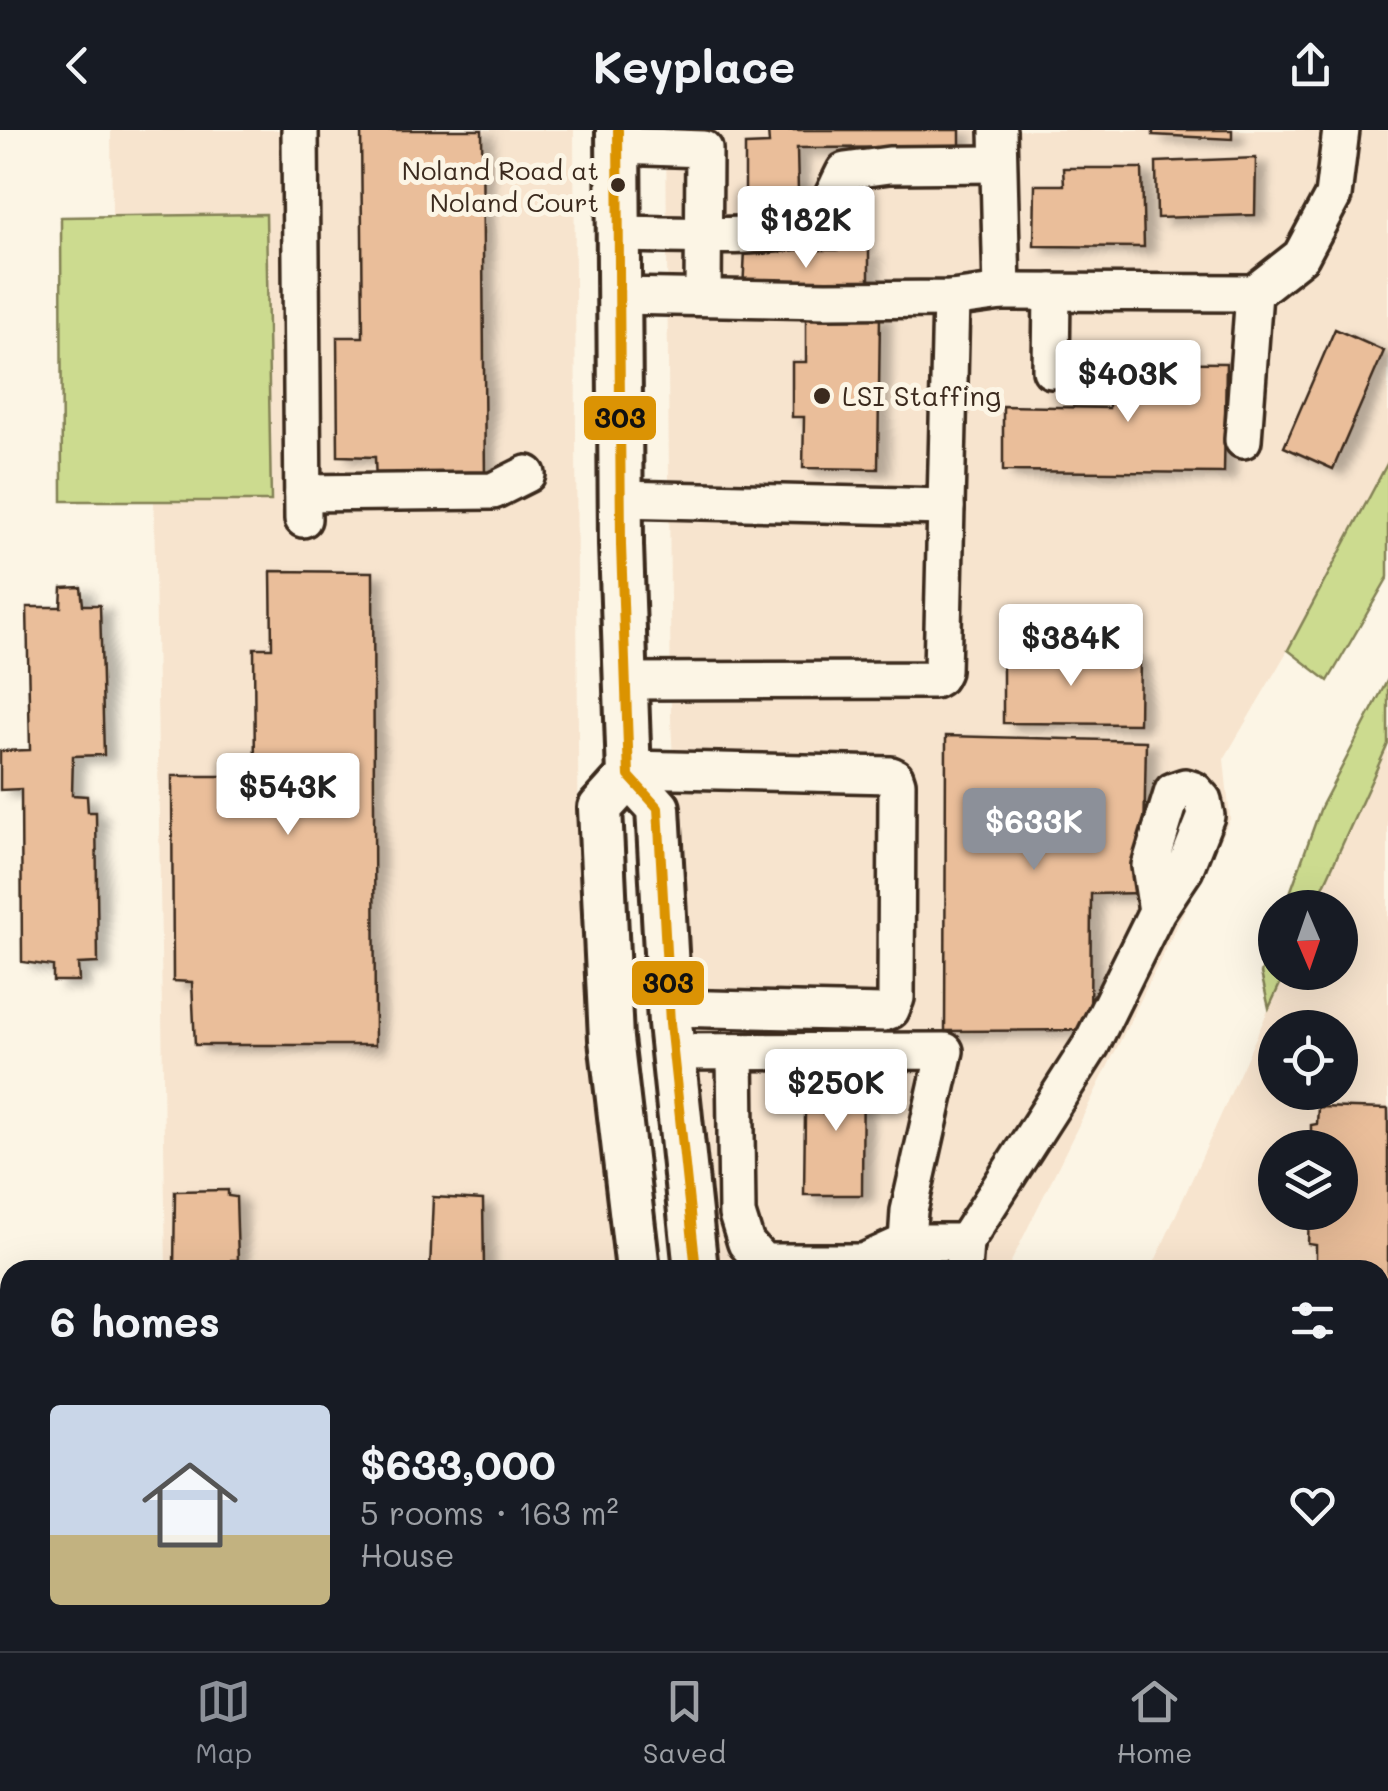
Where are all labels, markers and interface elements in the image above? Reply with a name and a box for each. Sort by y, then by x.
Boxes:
text: Keyplace [593,36,795,94]
icon: back [50,38,105,93]
icon: share [1283,38,1338,93]
place label: Noland Road at Noland Court [402,153,599,219]
marker: Noland Road at Noland Court [608,175,628,195]
pin: $182K [736,186,876,271]
text: $182K [760,197,852,239]
pin: $403K [1058,340,1198,425]
text: $403K [1078,351,1178,393]
place label: LSI Staffing [842,377,1001,413]
marker: LSI Staffing [811,385,833,407]
line badge: 303 [582,394,658,442]
text: 303 [594,399,646,435]
pin: $384K [1001,604,1141,689]
text: $384K [1021,615,1121,657]
pin: $543K [218,753,358,838]
text: $543K [238,764,338,806]
pin: $633K [964,788,1104,873]
text: $633K [985,799,1083,841]
north arrow [1258,890,1358,990]
map controls [1258,890,1358,1230]
line badge: 303 [630,959,706,1007]
text: 303 [642,964,694,1000]
button: locate [1258,1010,1358,1110]
pin: $250K [766,1049,906,1134]
text: $250K [787,1060,885,1102]
button: layers [1258,1130,1358,1230]
text: 6 homes [50,1293,220,1348]
icon: filters [1285,1293,1340,1348]
text: $633,000 [360,1436,556,1491]
icon: home [130,1445,250,1565]
icon: heart [1285,1478,1340,1533]
text: 5 rooms · 163 m² [360,1491,619,1533]
text: House [360,1533,455,1575]
tab: Map [195,1674,252,1770]
tab: Saved [643,1674,726,1770]
tab: Home [1116,1674,1193,1770]

